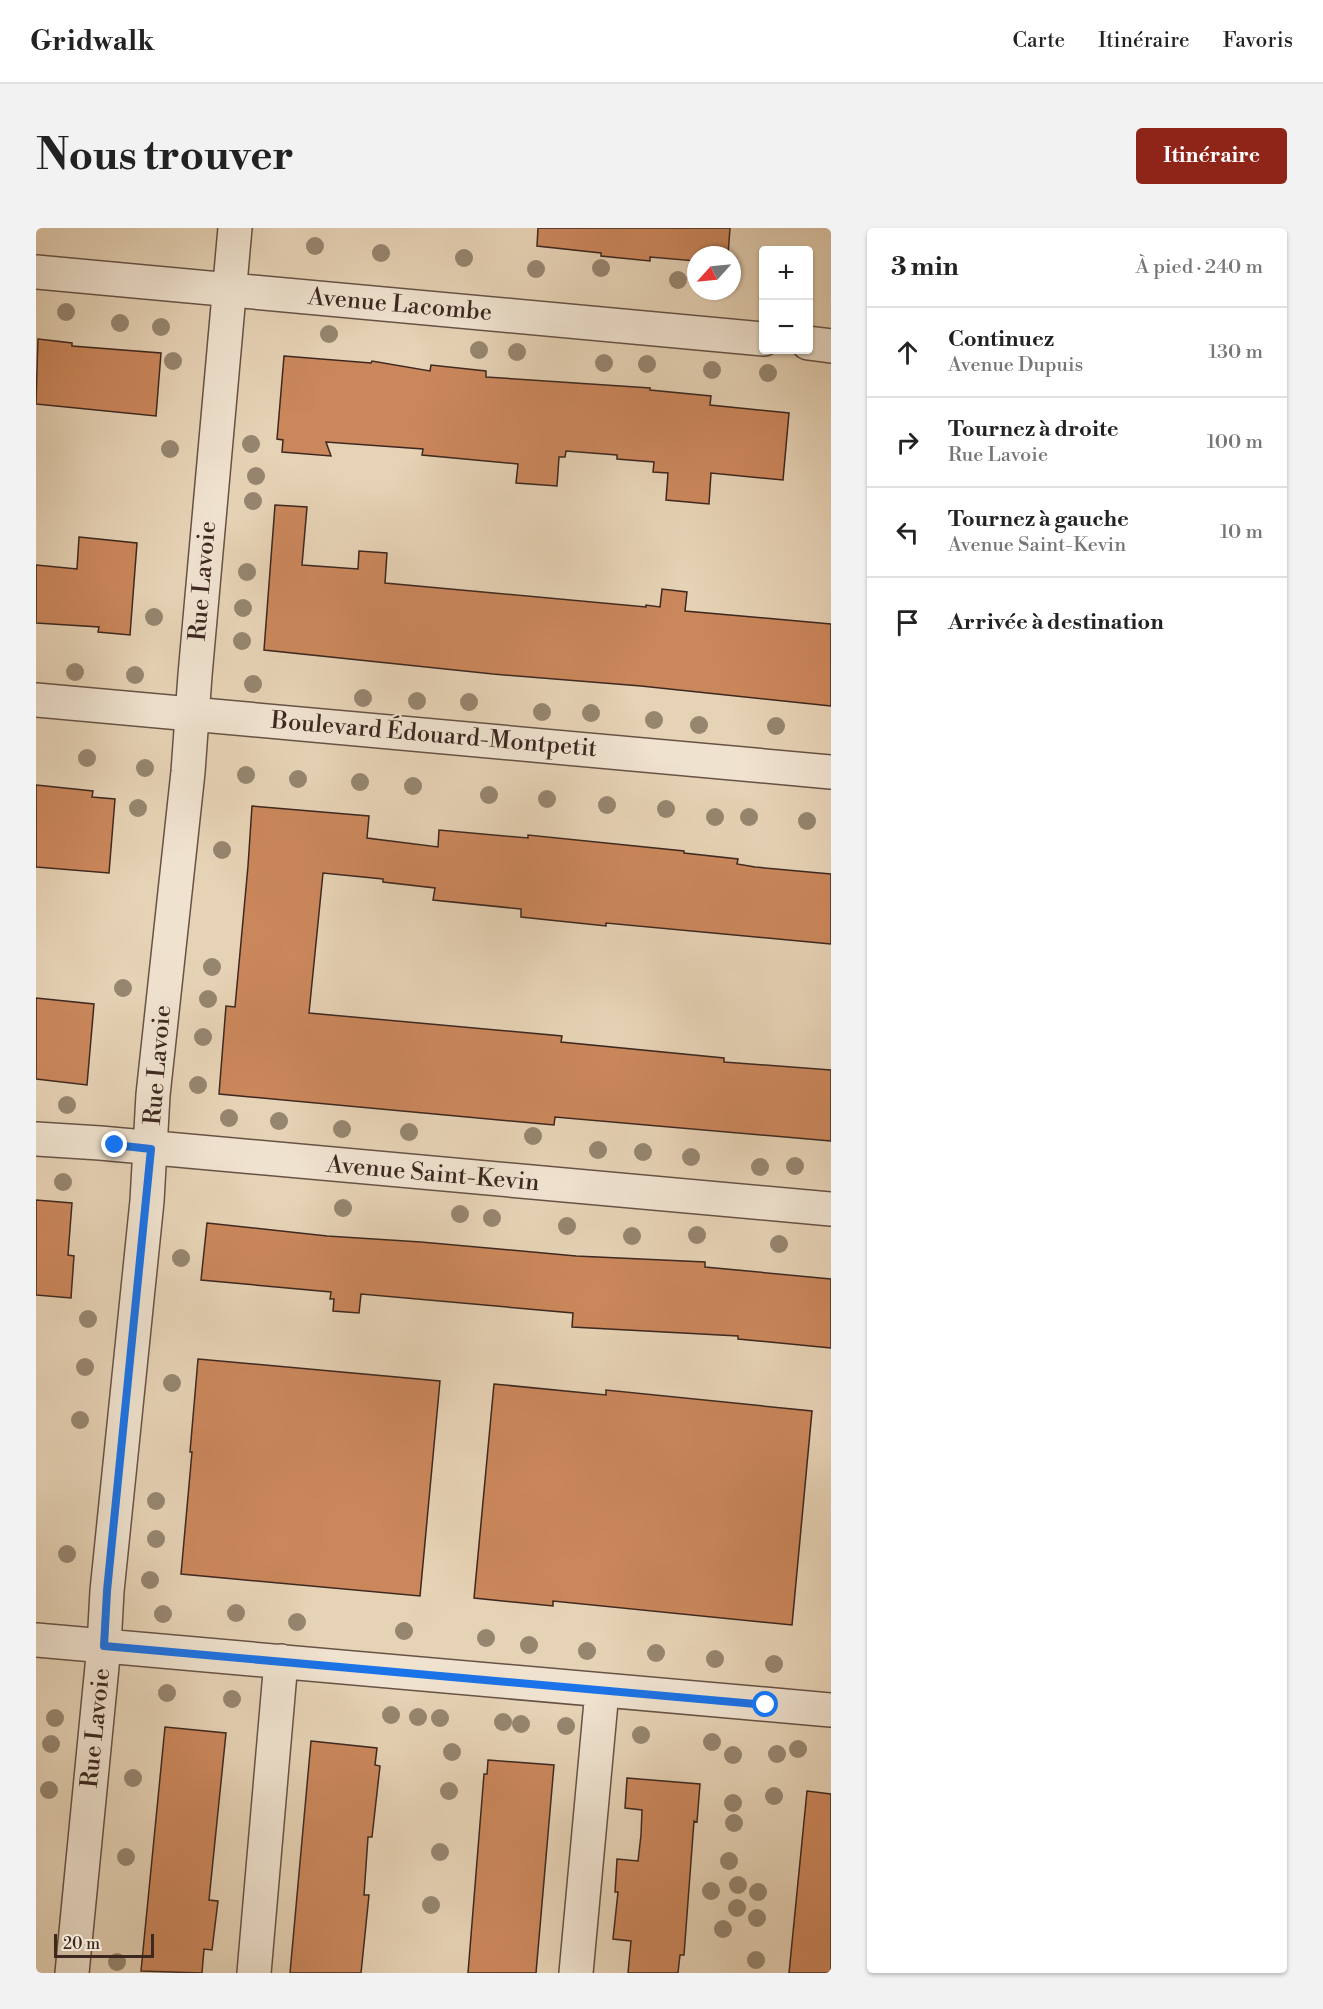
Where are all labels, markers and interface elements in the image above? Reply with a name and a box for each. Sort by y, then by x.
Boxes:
text: Gridwalk [30,24,154,59]
text: Carte [1013,28,1065,54]
text: Itinéraire [1098,28,1190,54]
text: Favoris [1223,28,1293,54]
button: Itinéraire [1136,128,1287,184]
text: Nous trouver [36,130,294,183]
north arrow [687,246,741,300]
map controls [759,246,813,354]
button: + [759,246,813,300]
text: 3 min [891,251,959,283]
text: À pied · 240 m [1136,255,1263,280]
street label: Avenue Lacombe [306,282,493,328]
button: − [759,300,813,354]
text: Continuez [948,326,1054,353]
icon: ahead [891,336,924,369]
text: 130 m [1208,340,1263,365]
text: Avenue Dupuis [948,353,1083,378]
text: Tournez à droite [948,416,1119,443]
icon: right [891,426,924,459]
text: 100 m [1207,430,1263,455]
text: Rue Lavoie [948,443,1048,468]
text: Tournez à gauche [948,506,1129,533]
icon: left [891,516,924,549]
street label: Rue Lavoie [183,520,223,642]
text: 10 m [1220,520,1263,545]
text: Avenue Saint-Kevin [948,533,1126,558]
icon: arrive [891,606,924,639]
text: Arrivée à destination [948,609,1164,636]
street label: Boulevard Édouard-Montpetit [269,705,599,764]
street label: Rue Lavoie [138,1004,178,1126]
route end [101,1131,127,1157]
street label: Avenue Saint-Kevin [324,1150,541,1198]
street label: Rue Lavoie [75,1667,117,1789]
route start [752,1691,778,1717]
scale bar [54,1931,154,1958]
text: 20 m [63,1934,100,1954]

